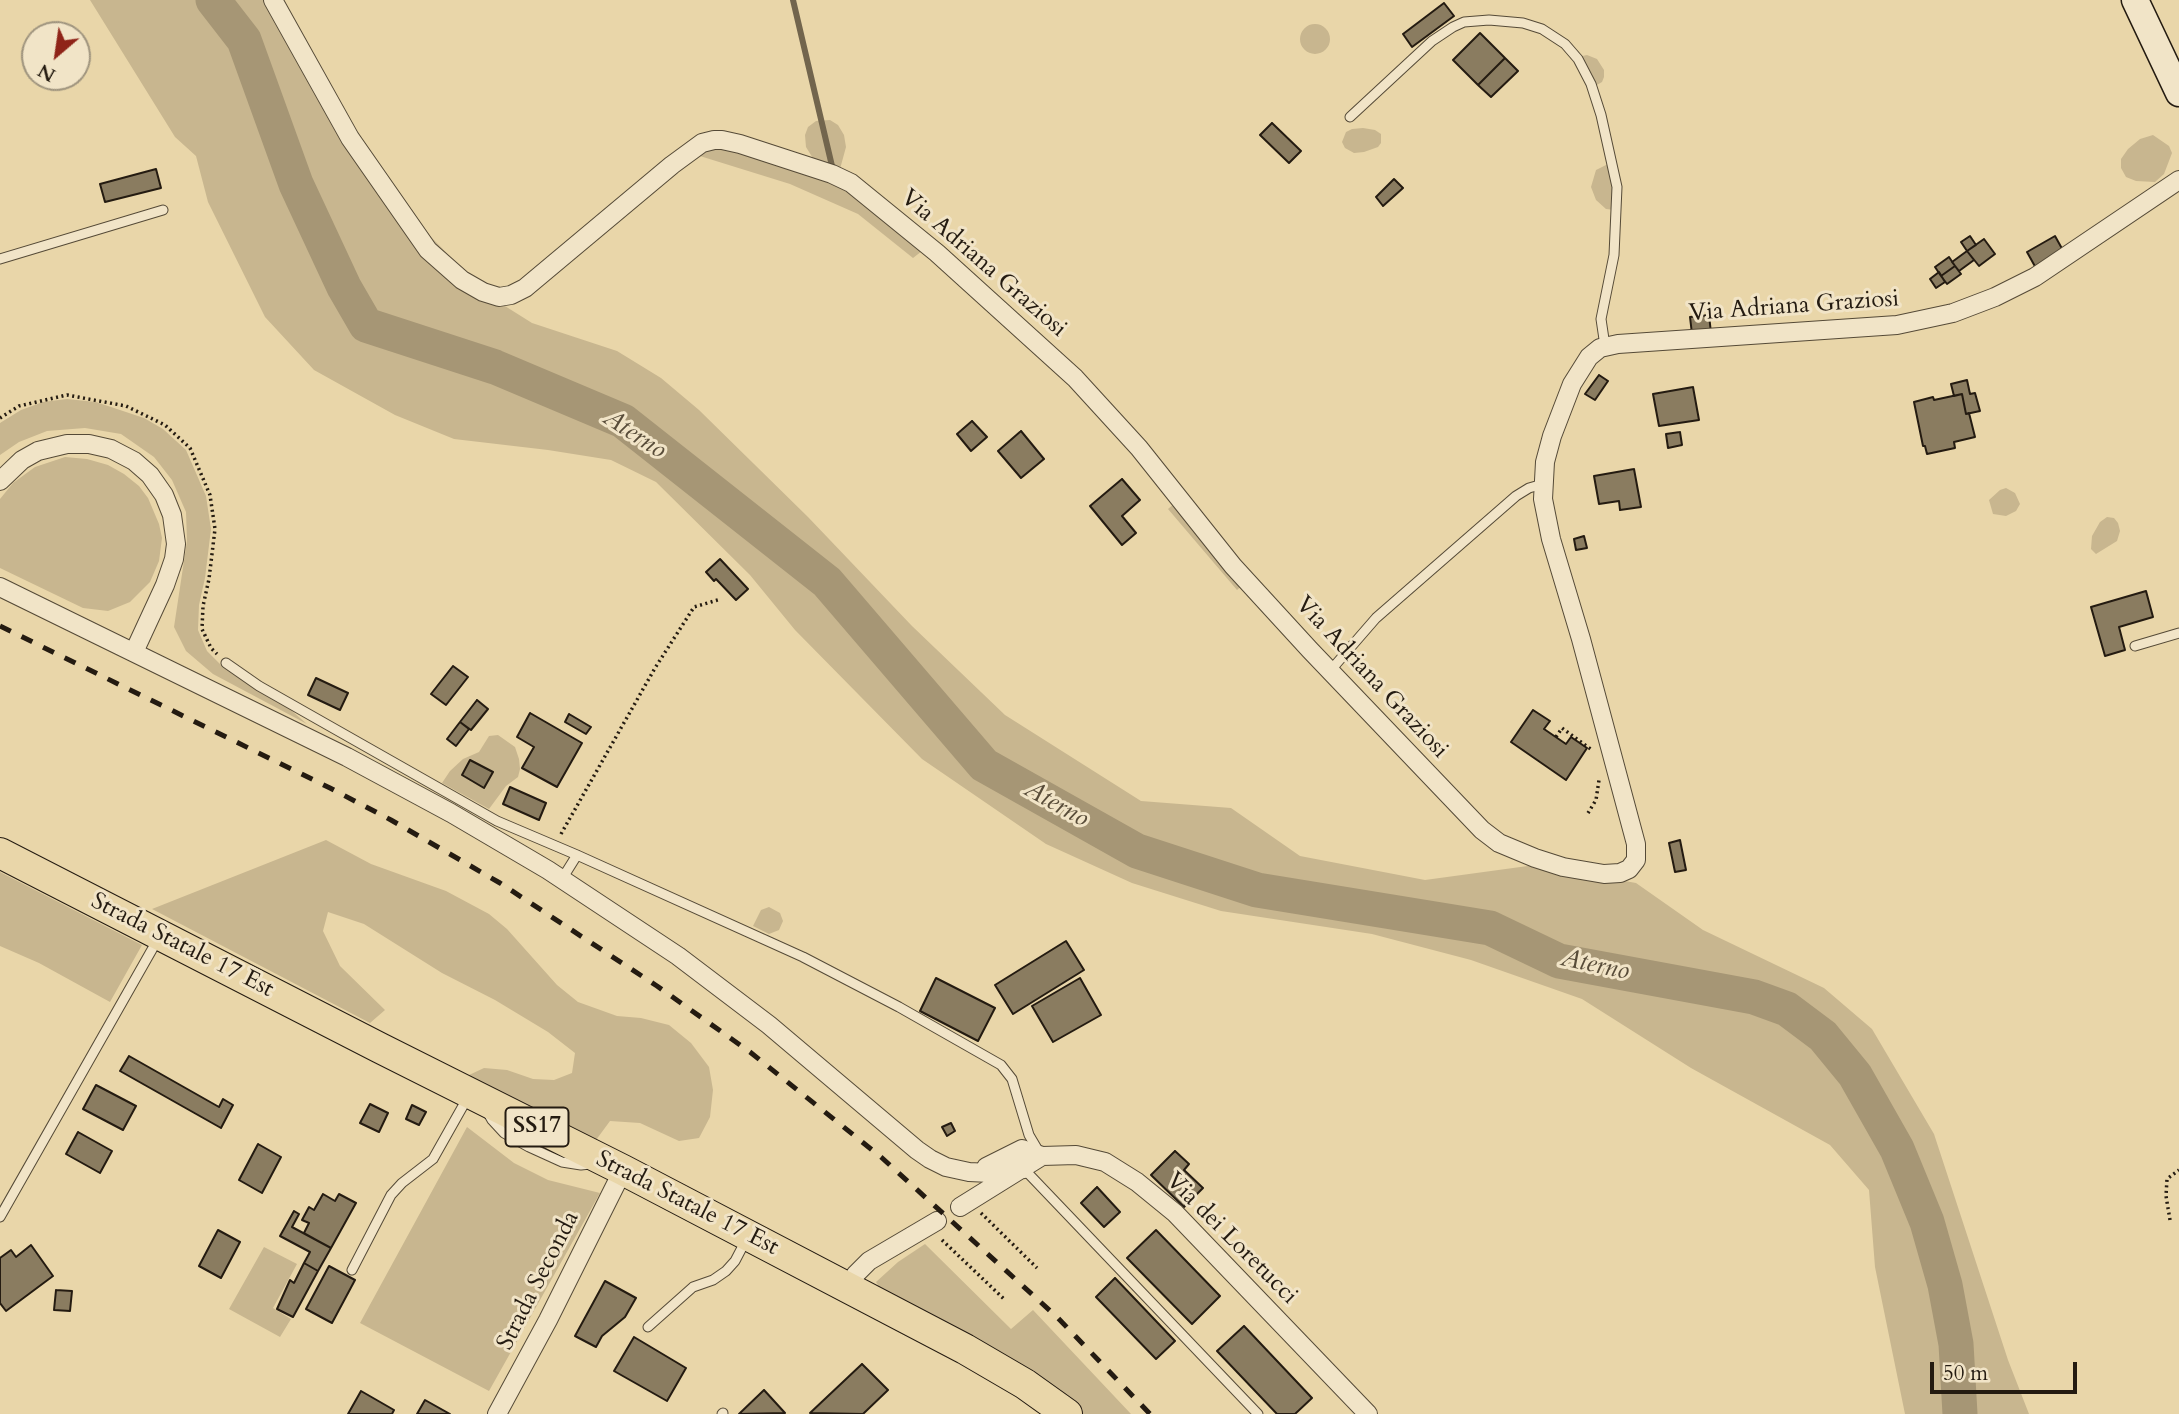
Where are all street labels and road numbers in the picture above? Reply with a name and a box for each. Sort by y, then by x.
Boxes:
street label: Via Adriana Graziosi [894,184,1072,344]
street label: Via Adriana Graziosi [1688,285,1900,329]
street label: Via Adriana Graziosi [1289,591,1453,765]
street label: Strada Statale 17 Est [86,888,278,1004]
road number: SS17 [505,1108,568,1146]
street label: Strada Statale 17 Est [591,1146,783,1262]
street label: Via dei Loretucci [1159,1167,1303,1311]
street label: Strada Seconda [492,1207,586,1355]

